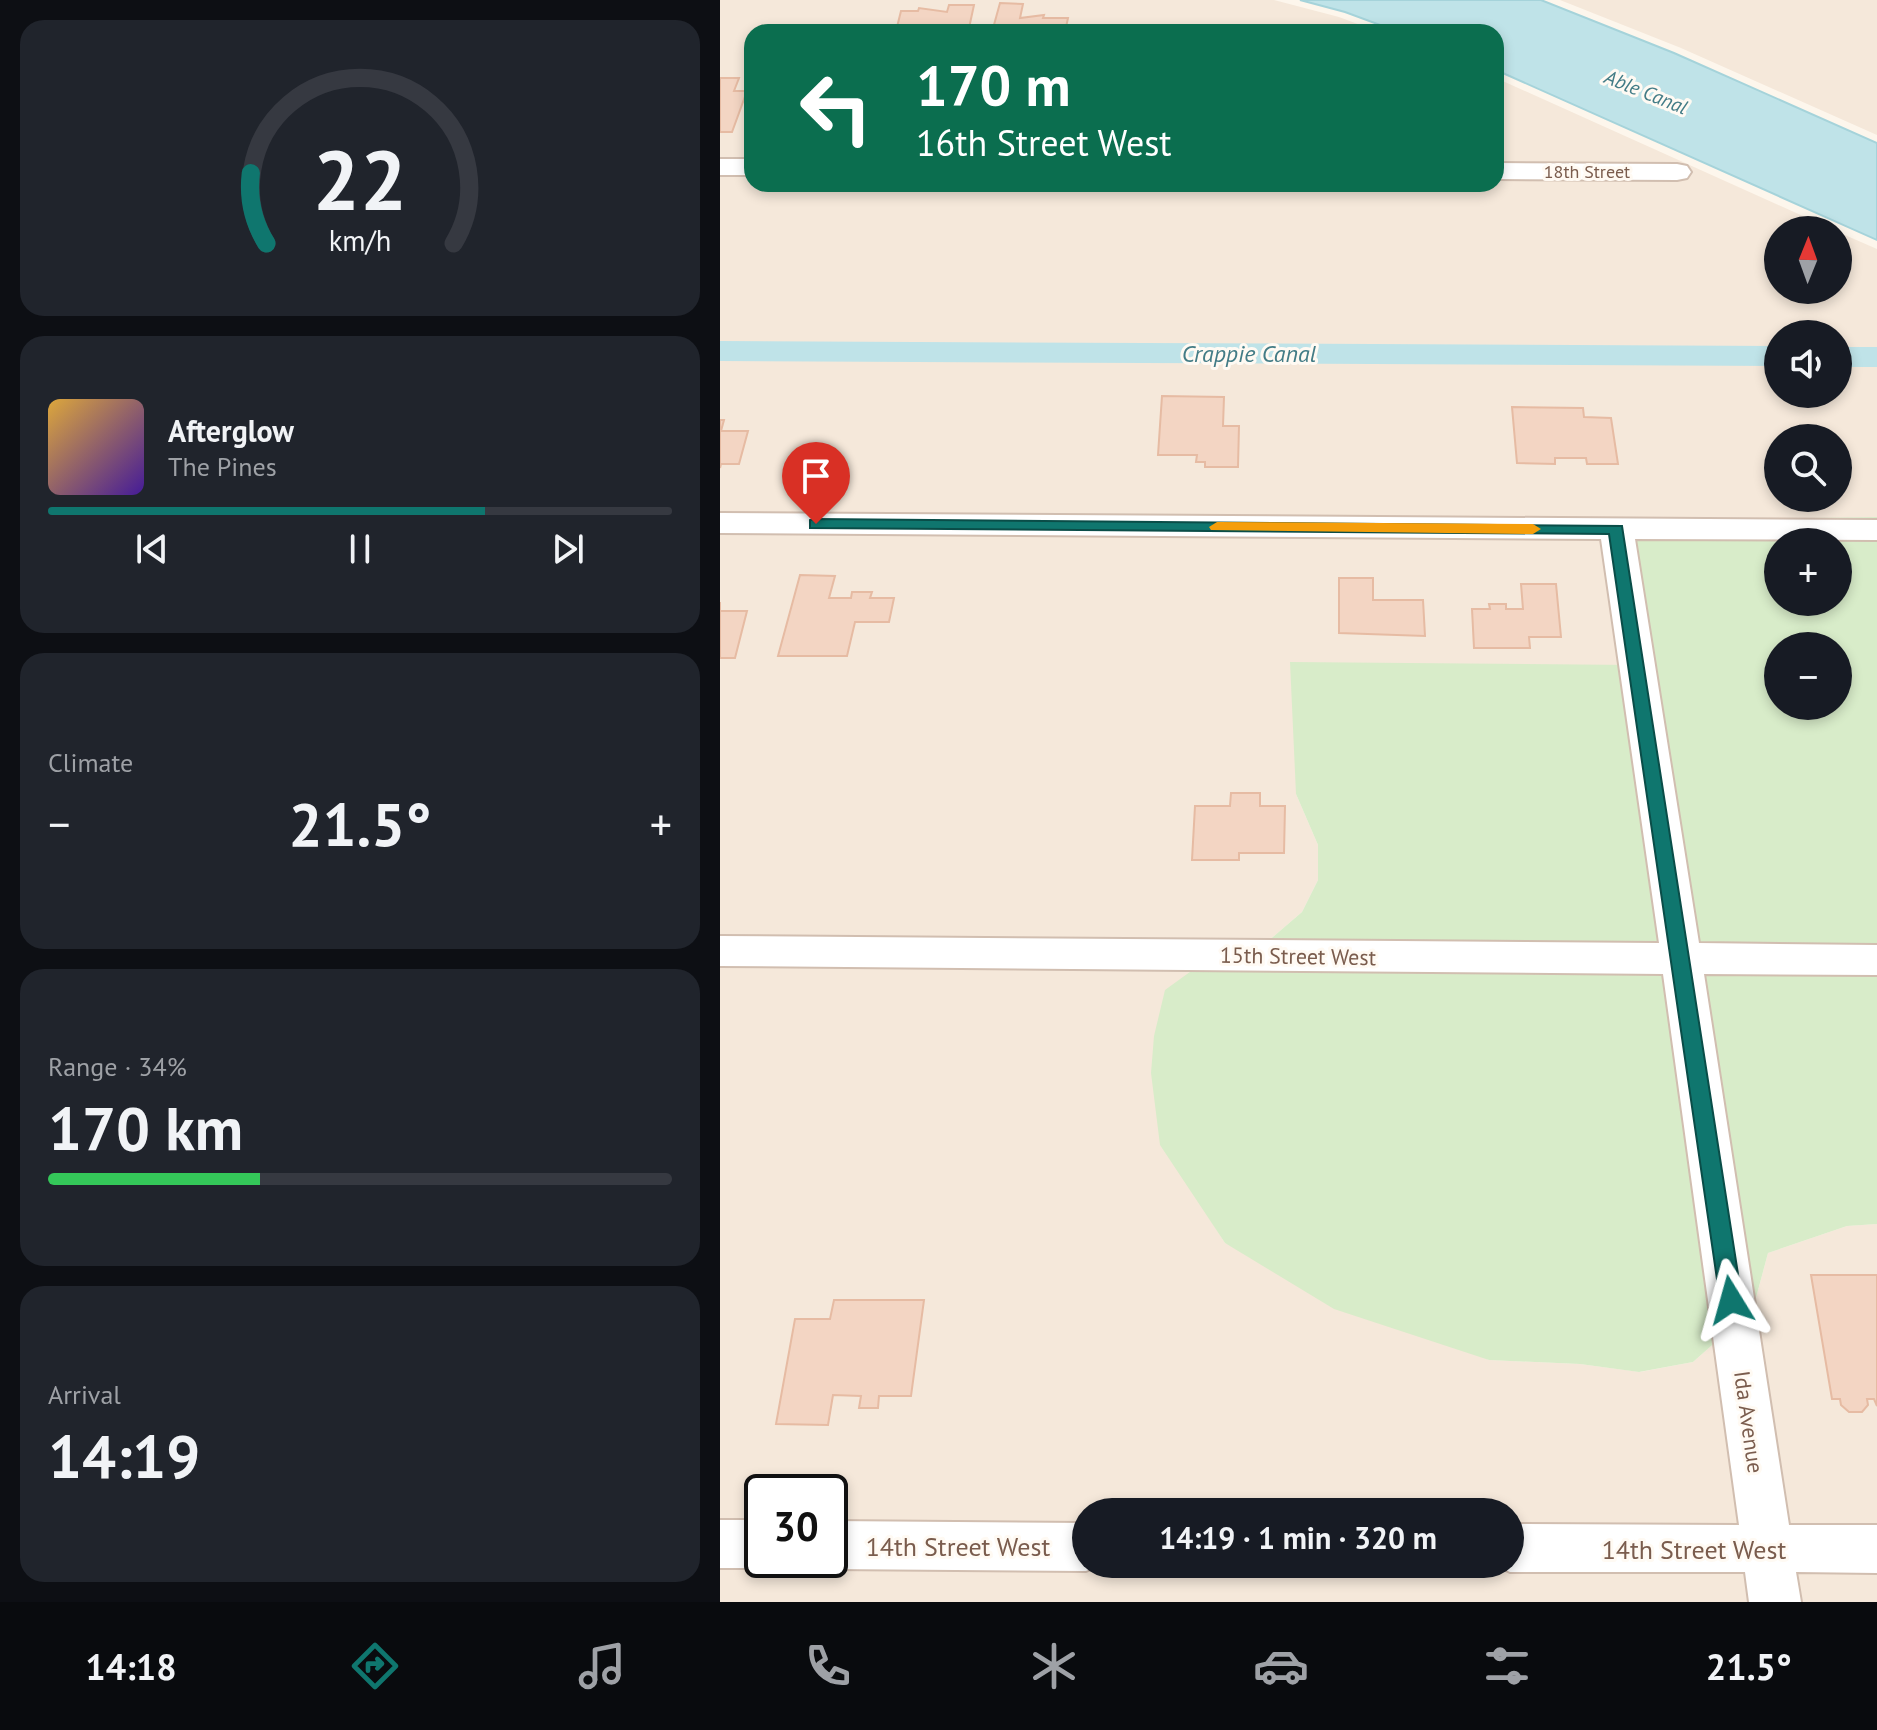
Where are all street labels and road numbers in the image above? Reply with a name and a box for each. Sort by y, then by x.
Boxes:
street label: 18th Street [1544,160,1630,183]
street label: 15th Street West [1220,941,1377,971]
street label: Ida Avenue [1728,1369,1770,1475]
street label: 14th Street West [866,1530,1050,1563]
street label: 14th Street West [1602,1533,1786,1566]

